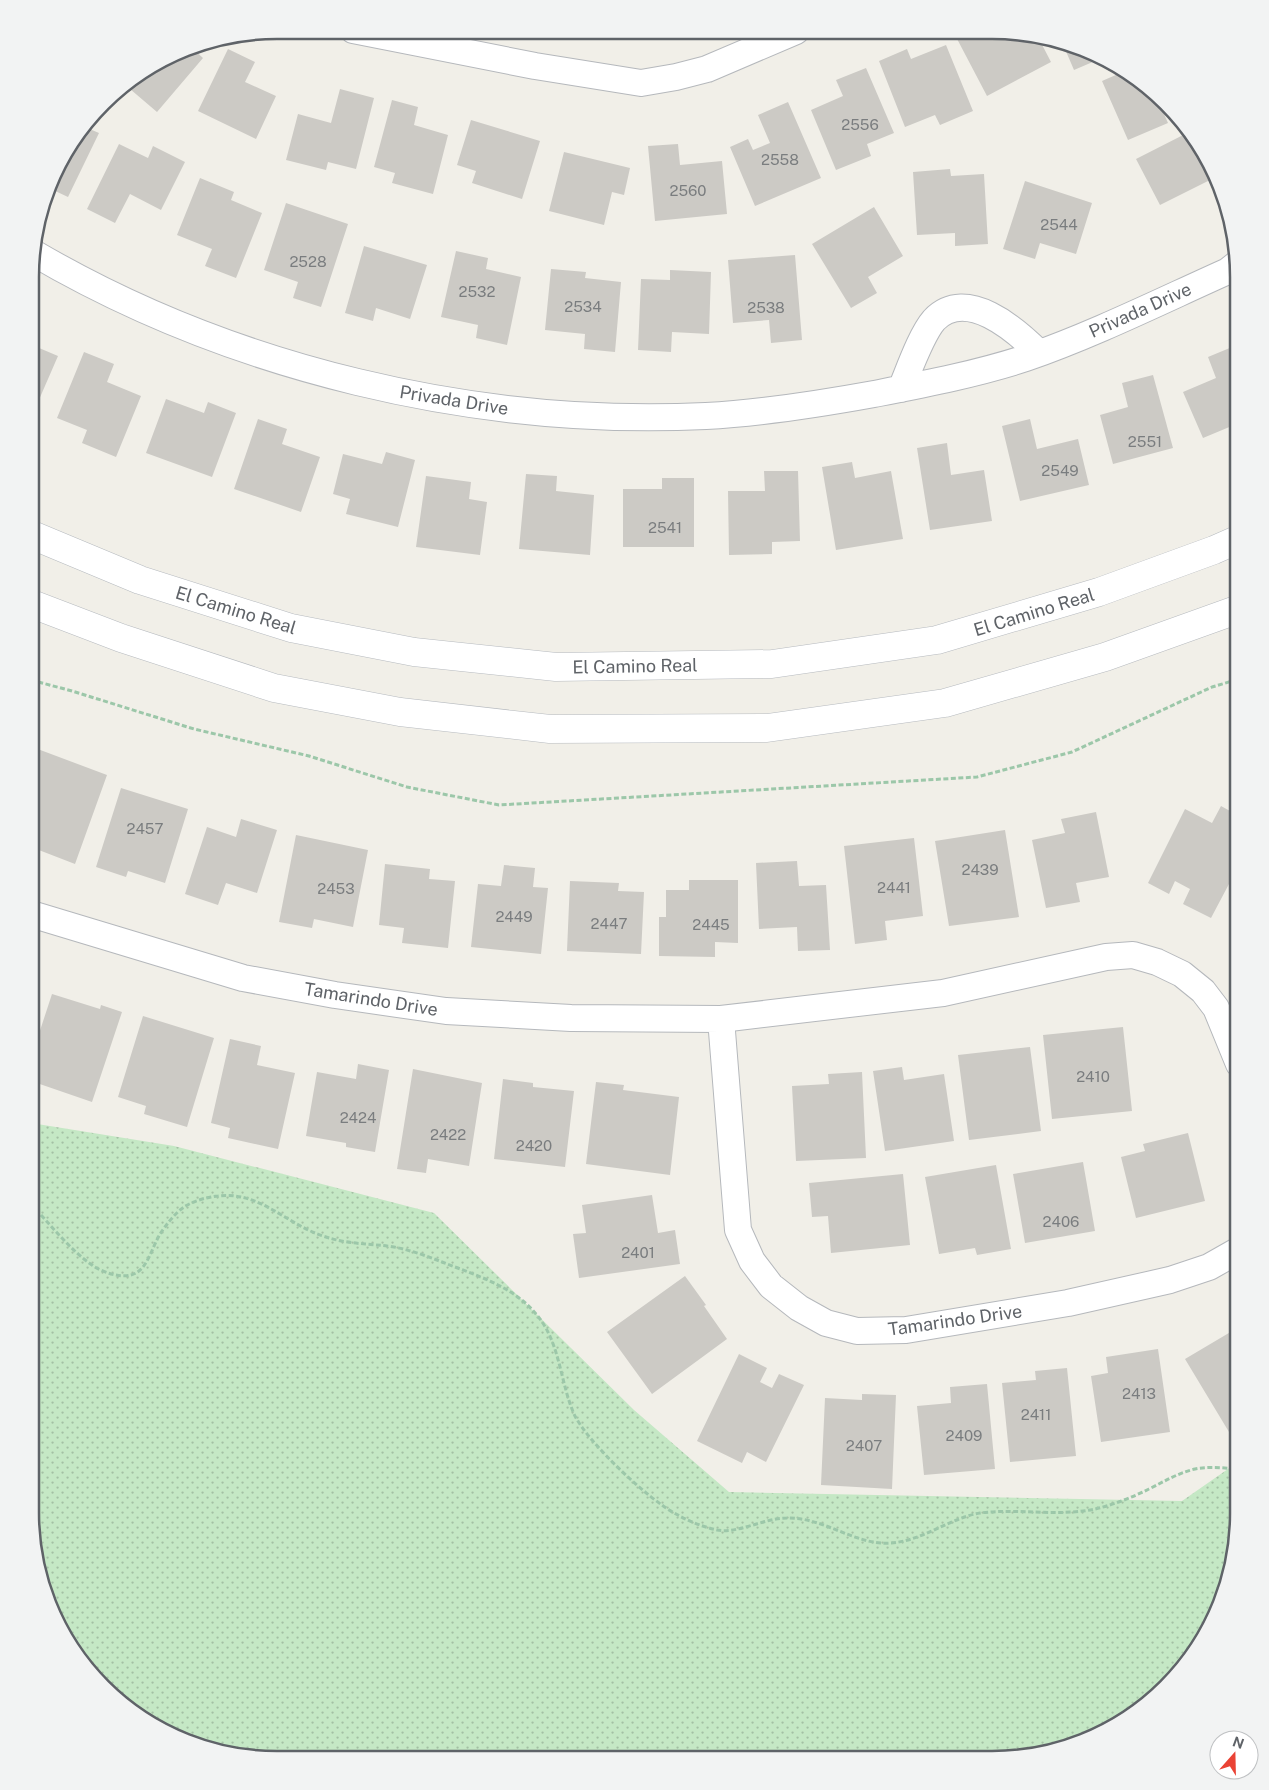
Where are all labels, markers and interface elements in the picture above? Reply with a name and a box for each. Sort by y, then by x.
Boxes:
house number: 2556 [841,116,879,133]
house number: 2558 [761,151,799,168]
house number: 2560 [670,182,706,199]
house number: 2544 [1040,216,1078,233]
house number: 2528 [289,253,327,270]
street label: Privada Drive [1086,278,1194,342]
house number: 2532 [459,283,496,300]
house number: 2534 [564,298,602,315]
house number: 2538 [747,299,785,316]
street label: Privada Drive [398,381,510,419]
house number: 2551 [1128,433,1162,450]
house number: 2549 [1041,462,1079,479]
house number: 2541 [648,519,682,536]
street label: El Camino Real [173,582,299,638]
street label: El Camino Real [971,584,1097,640]
street label: El Camino Real [572,654,698,678]
house number: 2457 [127,820,163,837]
house number: 2439 [961,861,999,878]
house number: 2441 [877,879,911,896]
house number: 2453 [317,880,355,897]
house number: 2449 [495,908,533,925]
house number: 2447 [591,915,627,932]
house number: 2445 [692,916,730,933]
street label: Tamarindo Drive [303,978,439,1020]
house number: 2410 [1076,1068,1110,1085]
house number: 2424 [340,1109,376,1126]
house number: 2422 [430,1126,466,1143]
house number: 2420 [516,1137,552,1154]
house number: 2406 [1043,1213,1079,1230]
house number: 2401 [621,1244,655,1261]
street label: Tamarindo Drive [887,1300,1023,1340]
house number: 2413 [1122,1385,1156,1402]
house number: 2411 [1021,1406,1051,1423]
house number: 2409 [946,1427,982,1444]
house number: 2407 [846,1437,882,1454]
north arrow [1209,1730,1259,1780]
text: N [1231,1733,1246,1752]

